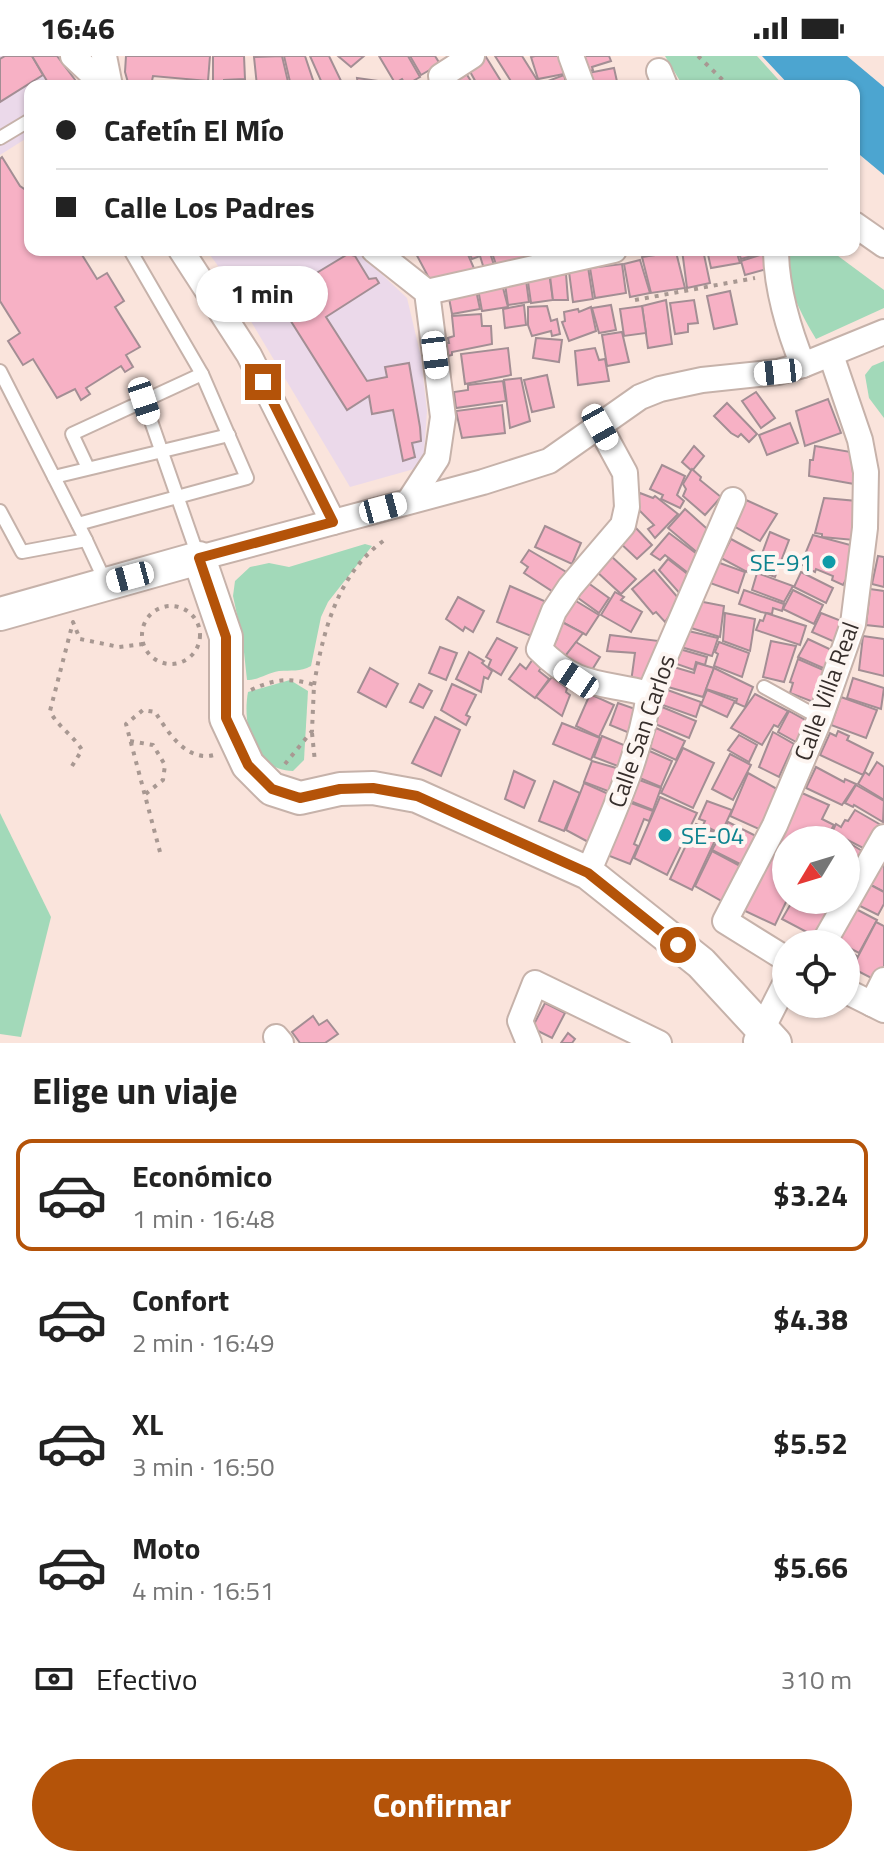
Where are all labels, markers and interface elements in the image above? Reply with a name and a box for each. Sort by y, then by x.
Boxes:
text: 16:46 [40,5,115,51]
text: Cafetín El Mío [104,107,284,153]
text: Calle Los Padres [104,184,315,230]
callout: 1 min [197,266,329,322]
text: 1 min [230,274,294,313]
car [420,330,450,380]
car [753,358,803,386]
route end [245,364,281,400]
car [125,374,163,428]
car [578,400,622,454]
car [357,490,409,526]
place label: SE-91 [750,544,813,580]
marker: SE-91 [820,553,838,571]
car [104,559,156,595]
street label: Calle Villa Real [784,617,868,765]
street label: Calle San Carlos [598,650,684,812]
car [549,656,603,702]
place label: SE-04 [681,817,744,853]
marker: SE-04 [656,826,674,844]
north arrow [772,826,860,914]
map controls [772,826,860,1018]
route start [660,927,696,963]
button: locate [772,930,860,1018]
text: Elige un viaje [32,1063,238,1118]
text: Económico [132,1153,272,1199]
icon: car [36,1159,108,1231]
text: $3.24 [773,1172,848,1218]
text: 1 min · 16:48 [132,1199,275,1238]
text: Confort [132,1277,229,1323]
icon: car [36,1283,108,1355]
text: $4.38 [773,1296,848,1342]
text: 2 min · 16:49 [132,1323,275,1362]
text: XL [132,1401,163,1447]
icon: car [36,1407,108,1479]
text: $5.52 [773,1420,848,1466]
text: 3 min · 16:50 [132,1447,275,1486]
text: Moto [132,1525,200,1571]
icon: car [36,1531,108,1603]
text: $5.66 [773,1544,848,1590]
text: 4 min · 16:51 [132,1571,275,1610]
text: Efectivo [96,1656,198,1702]
icon: cash [32,1657,76,1701]
text: 310 m [781,1660,852,1699]
button: Confirmar [32,1759,852,1851]

